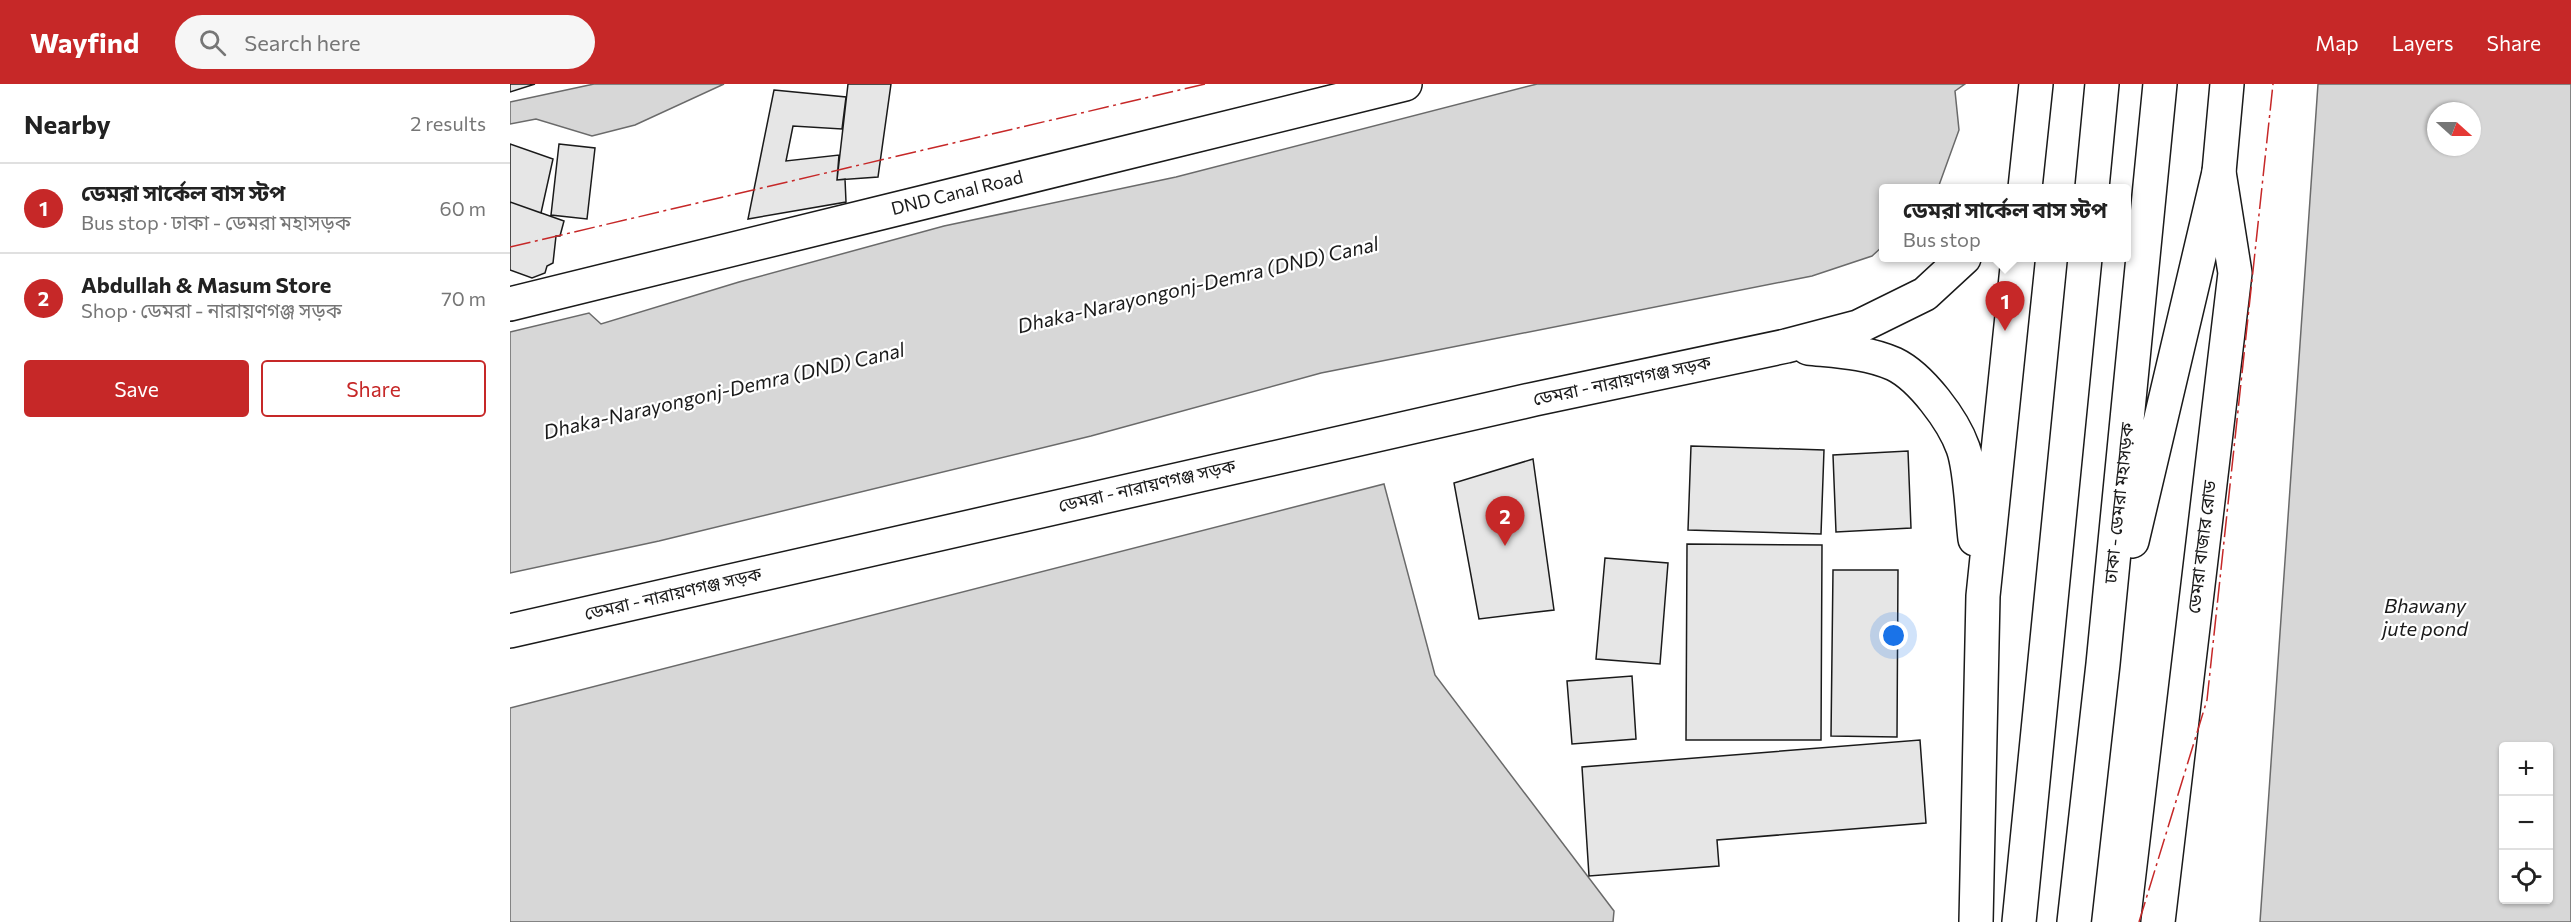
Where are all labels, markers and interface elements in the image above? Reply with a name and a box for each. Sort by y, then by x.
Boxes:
search box [175,15,595,69]
text: Wayfind [30,25,139,59]
icon: search [196,26,229,59]
text: Search here [244,29,361,56]
text: Map [2315,30,2359,55]
text: Layers [2392,30,2454,55]
text: Share [2487,30,2541,55]
north arrow [2427,102,2481,156]
text: Nearby [24,108,111,139]
text: 2 results [410,111,486,135]
street label: DND Canal Road [889,165,1025,219]
text: ডেমরা সার্কেল বাস স্টপ [81,179,285,206]
popup [1879,184,2131,262]
text: 1 [39,196,48,220]
text: 60 m [440,196,486,220]
text: ডেমরা সার্কেল বাস স্টপ [1903,196,2107,223]
text: Bus stop · ঢাকা - ডেমরা মহাসড়ক [81,210,351,234]
text: Bus stop [1903,227,1981,251]
water label: Dhaka-Narayongonj-Demra (DND) Canal [1015,231,1382,337]
text: Abdullah & Masum Store [81,271,331,298]
pin: 1 [1986,282,2024,331]
text: 2 [38,286,49,310]
text: 70 m [441,286,486,310]
text: Shop · ডেমরা - নারায়ণগঞ্জ সড়ক [81,298,342,322]
water label: Dhaka-Narayongonj-Demra (DND) Canal [541,337,908,443]
street label: ডেমরা - নারায়ণগঞ্জ সড়ক [1531,350,1713,410]
button: Save [24,360,249,417]
button: Share [261,360,486,417]
street label: ঢাকা - ডেমরা মহাসড়ক [2099,421,2137,585]
street label: ডেমরা - নারায়ণগঞ্জ সড়ক [1056,454,1238,516]
street label: ডেমরা বাজার রোড [2182,479,2220,615]
pin: 2 [1486,496,1524,546]
street label: ডেমরা - নারায়ণগঞ্জ সড়ক [582,562,764,624]
water label: Bhawany jute pond [2380,593,2469,640]
your location [1879,621,1908,650]
map controls [2499,742,2553,904]
button: + [2499,742,2553,796]
button: − [2499,796,2553,850]
button: locate [2499,850,2553,904]

